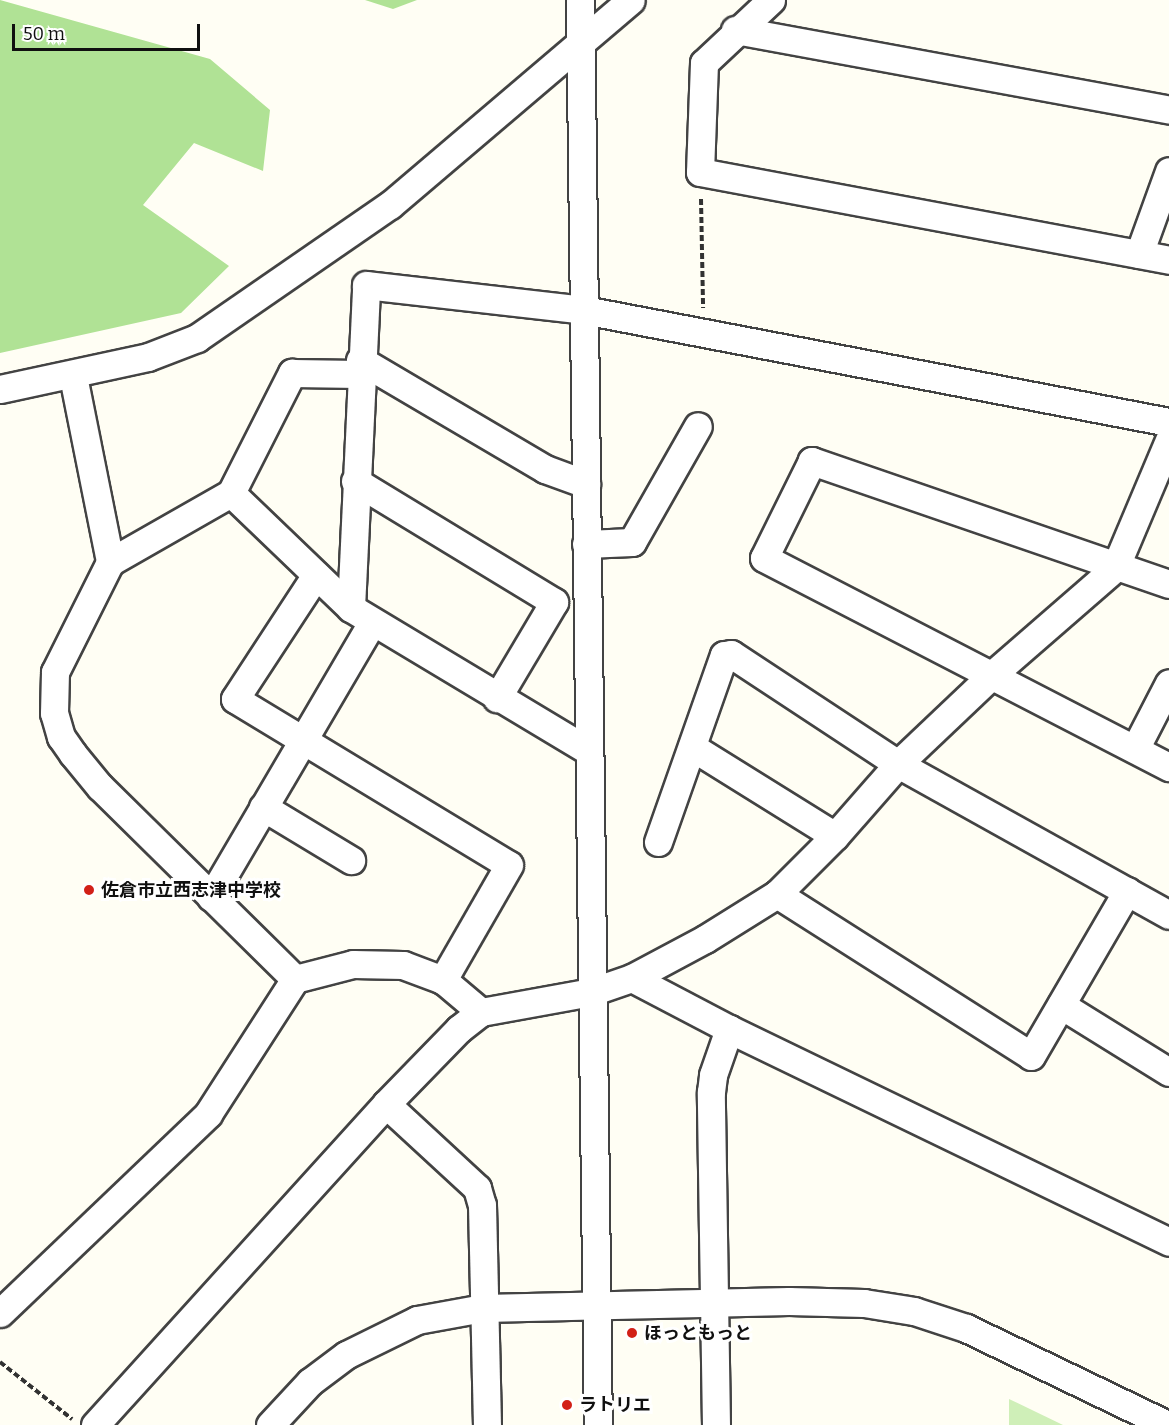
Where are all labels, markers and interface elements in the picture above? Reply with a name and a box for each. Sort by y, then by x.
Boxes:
scale bar [15,12,202,50]
text: 50 m [23,23,65,45]
place label: 佐倉市立西志津中学校 [101,879,281,901]
marker: 佐倉市立西志津中学校 [82,883,96,897]
place label: ほっともっと [644,1322,752,1344]
marker: ほっともっと [625,1326,639,1340]
place label: ラトリエ [579,1394,651,1416]
marker: ラトリエ [560,1398,574,1412]

